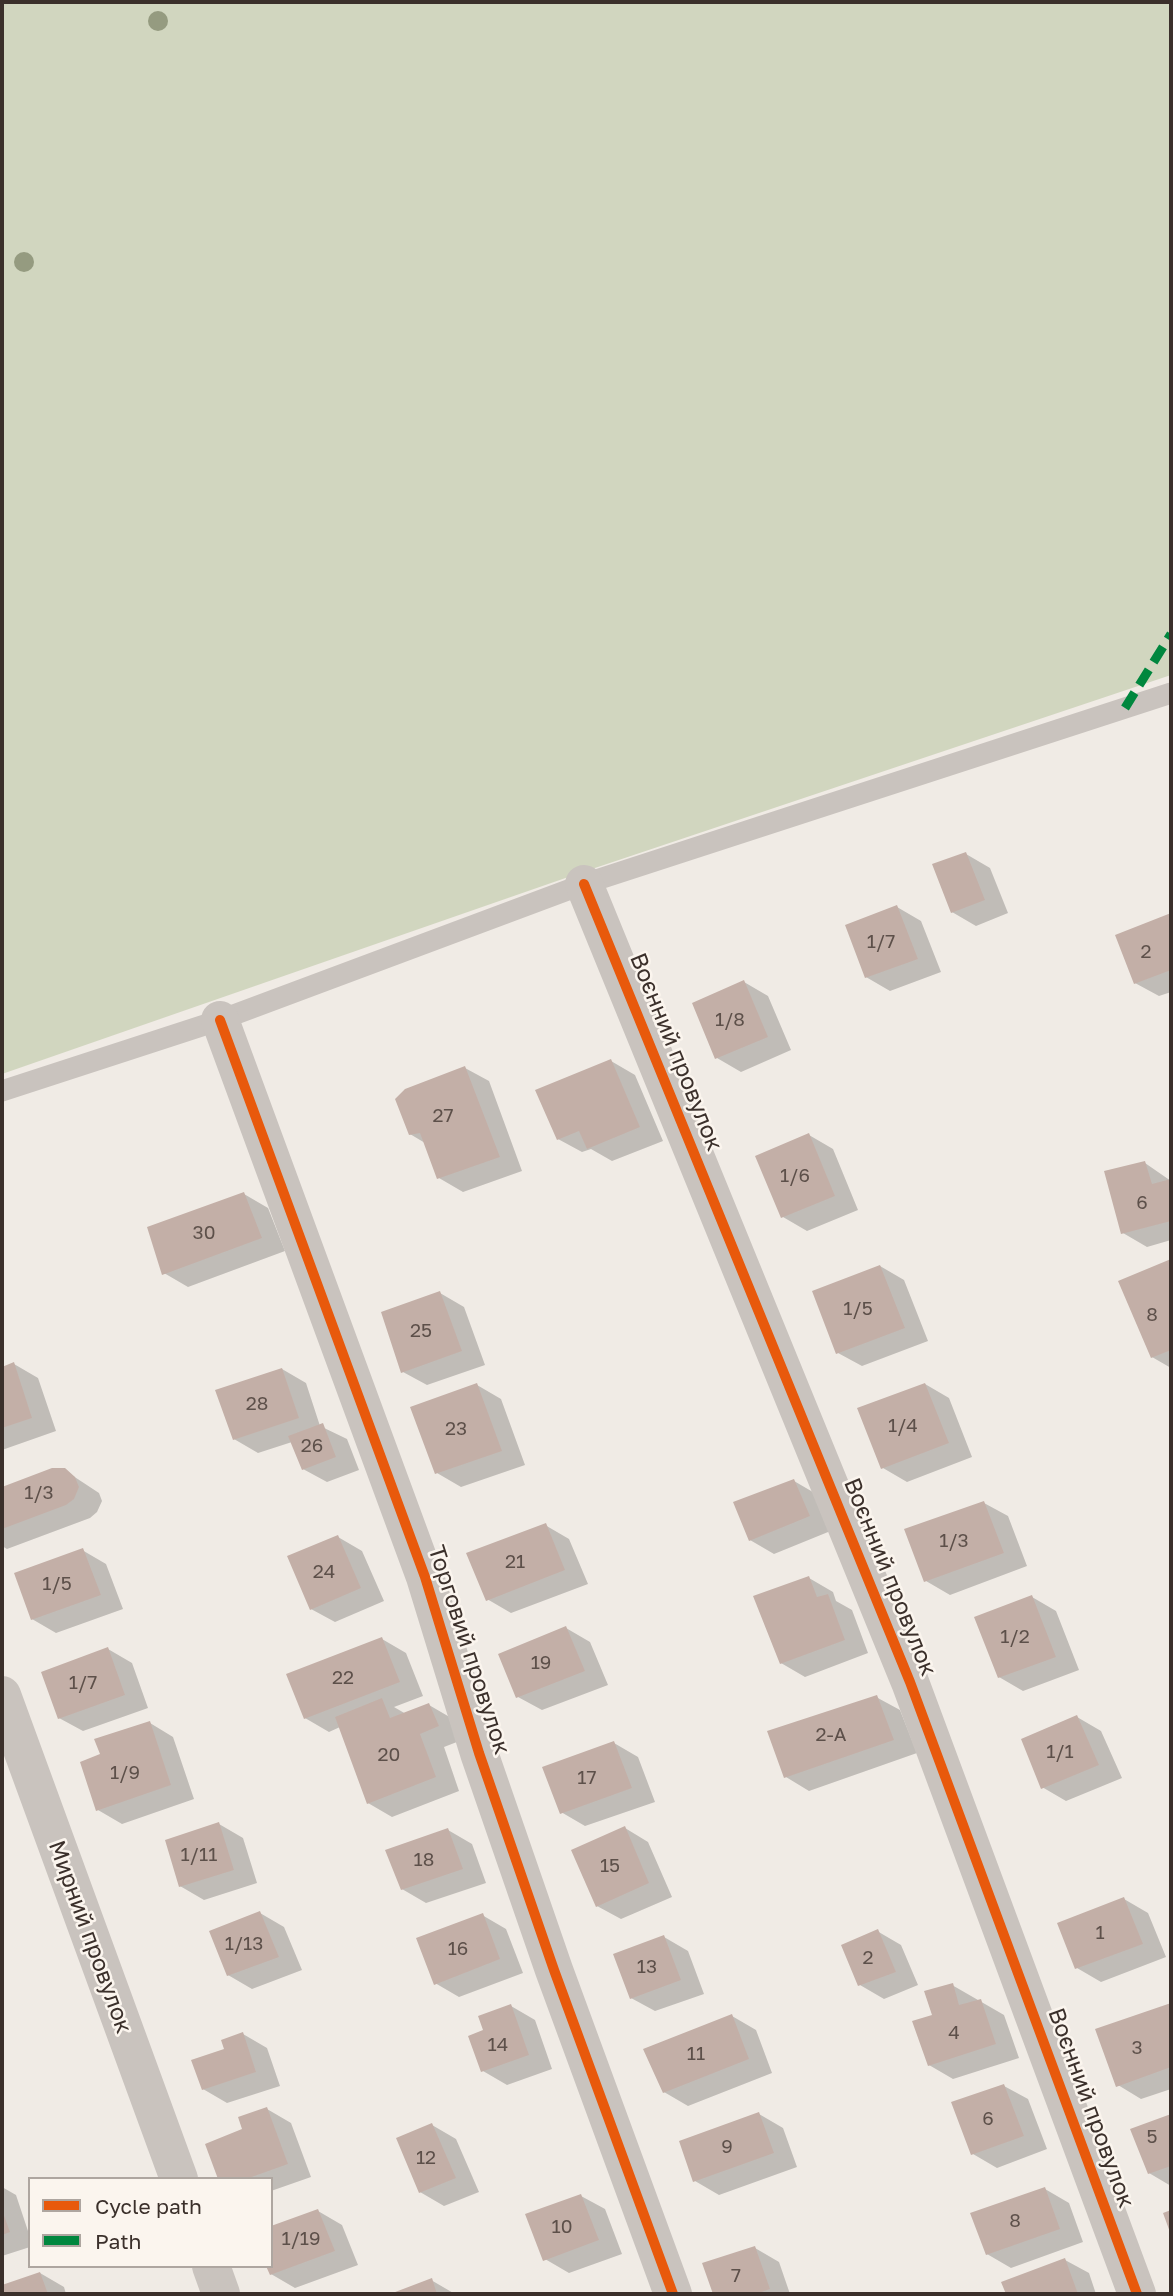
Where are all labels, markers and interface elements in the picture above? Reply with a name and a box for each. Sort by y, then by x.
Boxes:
house number: 1/7 [867,931,895,953]
house number: 2 [1140,941,1152,963]
street label: Воєнний провулок [624,949,728,1155]
house number: 1/8 [715,1009,745,1031]
house number: 27 [432,1105,454,1127]
house number: 1/6 [780,1165,810,1187]
house number: 6 [1136,1192,1148,1214]
house number: 30 [193,1222,215,1244]
house number: 1/5 [843,1298,873,1320]
house number: 8 [1146,1304,1158,1326]
house number: 25 [410,1320,432,1342]
house number: 28 [246,1393,268,1415]
house number: 1/4 [888,1415,918,1437]
house number: 23 [445,1418,467,1440]
house number: 26 [301,1435,323,1457]
street label: Воєнний провулок [838,1474,942,1680]
house number: 1/3 [24,1482,54,1504]
house number: 1/3 [939,1530,969,1552]
street label: Торговий провулок [422,1542,516,1758]
house number: 21 [505,1551,525,1573]
house number: 24 [313,1561,335,1583]
house number: 1/5 [42,1573,72,1595]
house number: 1/2 [1000,1626,1030,1648]
house number: 19 [531,1652,551,1674]
house number: 22 [332,1667,354,1689]
house number: 1/7 [69,1672,97,1694]
house number: 2-А [816,1724,846,1746]
house number: 1/1 [1046,1741,1074,1763]
house number: 20 [378,1744,400,1766]
house number: 1/9 [110,1762,140,1784]
house number: 17 [577,1767,597,1789]
street label: Мирний провулок [42,1837,138,2037]
house number: 1/11 [181,1844,217,1866]
house number: 18 [414,1849,434,1871]
house number: 15 [600,1855,620,1877]
house number: 1 [1095,1922,1105,1944]
house number: 1/13 [225,1933,263,1955]
house number: 16 [448,1938,468,1960]
house number: 2 [862,1947,874,1969]
house number: 13 [637,1956,657,1978]
street label: Воєнний провулок [1042,2004,1140,2212]
house number: 4 [948,2022,960,2044]
house number: 14 [488,2034,508,2056]
house number: 3 [1131,2037,1143,2059]
house number: 11 [687,2043,705,2065]
house number: 6 [982,2108,994,2130]
house number: 5 [1146,2126,1158,2148]
house number: 9 [721,2136,733,2158]
house number: 12 [416,2147,436,2169]
legend [28,2177,273,2268]
text: Cycle path [95,2193,202,2219]
house number: 8 [1009,2210,1021,2232]
house number: 10 [552,2216,572,2238]
text: Path [95,2228,142,2254]
house number: 1/19 [281,2228,321,2250]
house number: 7 [731,2265,741,2287]

